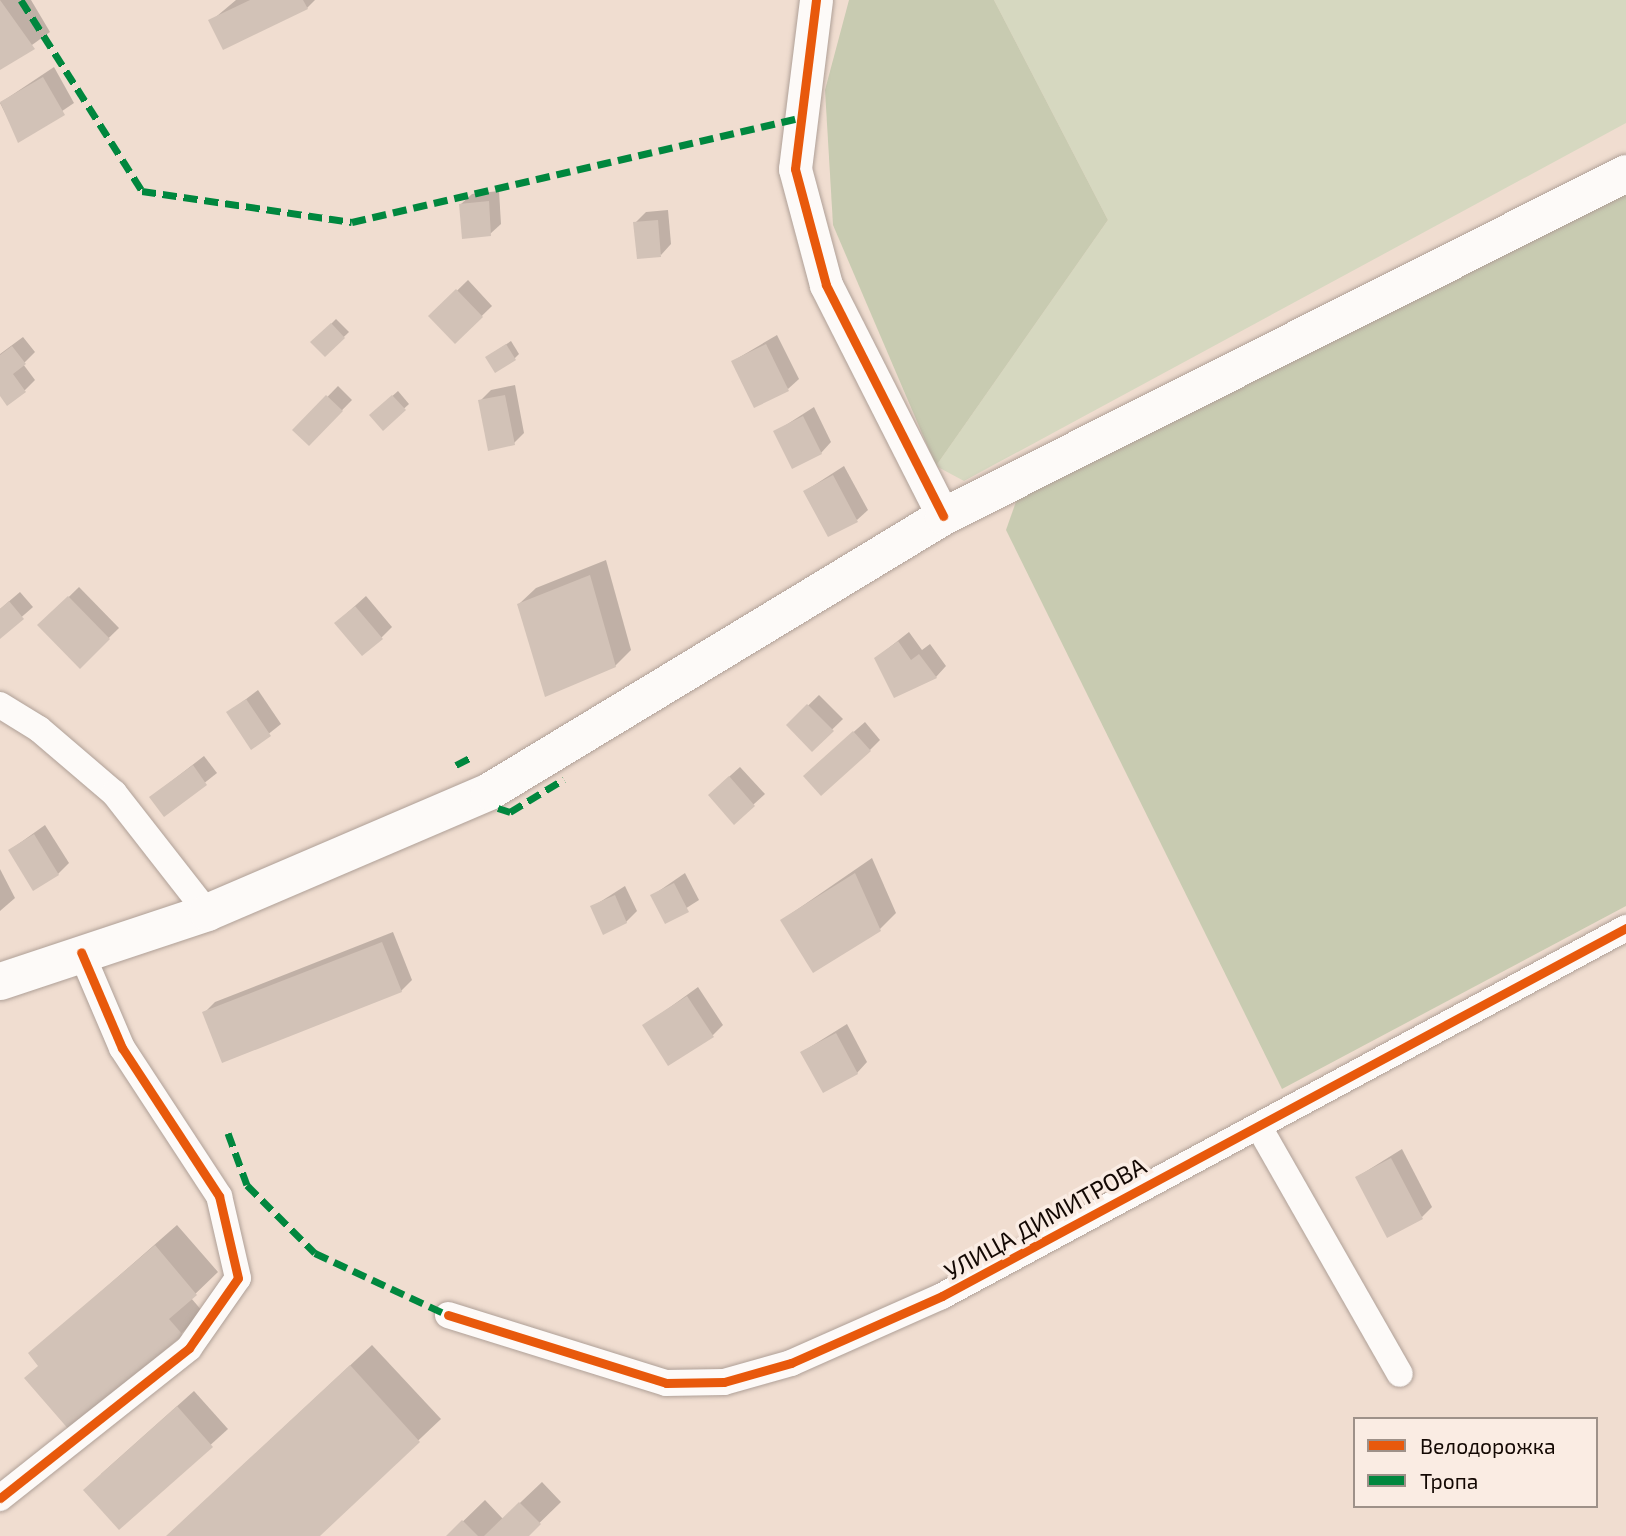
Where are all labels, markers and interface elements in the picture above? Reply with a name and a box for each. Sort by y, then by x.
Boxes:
street label: УЛИЦА ДИМИТРОВА [939,1151,1151,1285]
legend [1353,1417,1598,1508]
text: Велодорожка [1420,1433,1556,1458]
text: Тропа [1420,1468,1478,1493]

